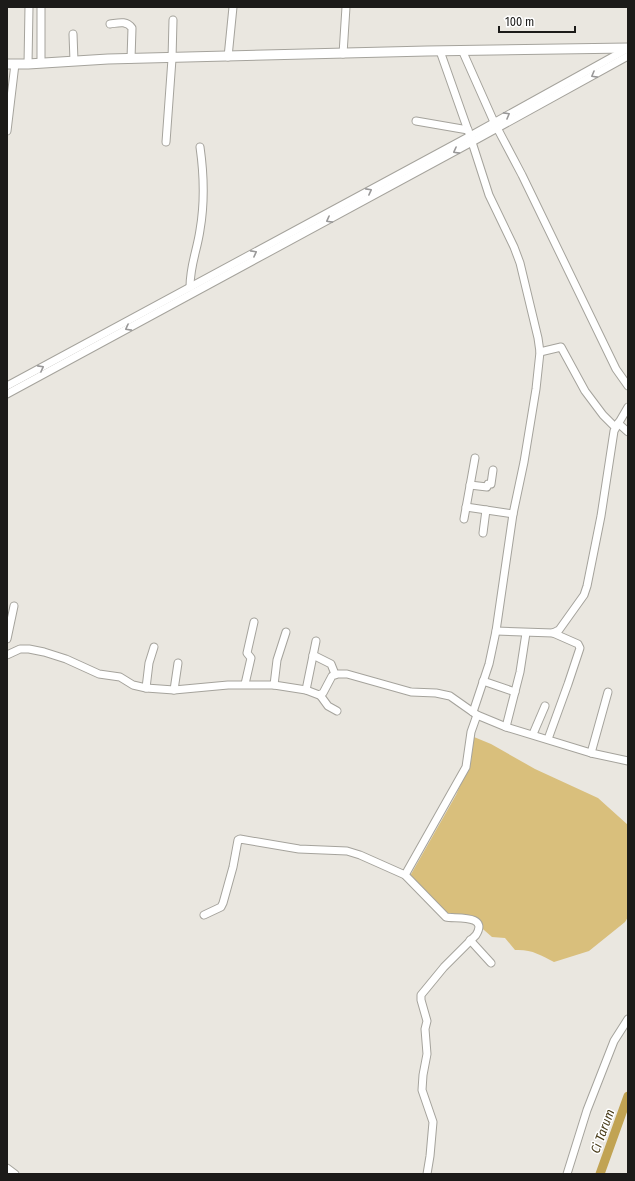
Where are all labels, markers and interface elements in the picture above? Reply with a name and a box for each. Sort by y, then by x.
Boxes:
scale bar [499,8,575,34]
text: 100 m [505,15,534,29]
one-way arrow [591,70,598,78]
one-way arrow [503,112,510,119]
one-way arrow [452,147,460,154]
one-way arrow [364,188,372,195]
one-way arrow [326,215,333,223]
one-way arrow [250,250,257,257]
one-way arrow [125,324,132,331]
one-way arrow [37,365,45,372]
water label: Ci Tarum [588,1107,617,1155]

